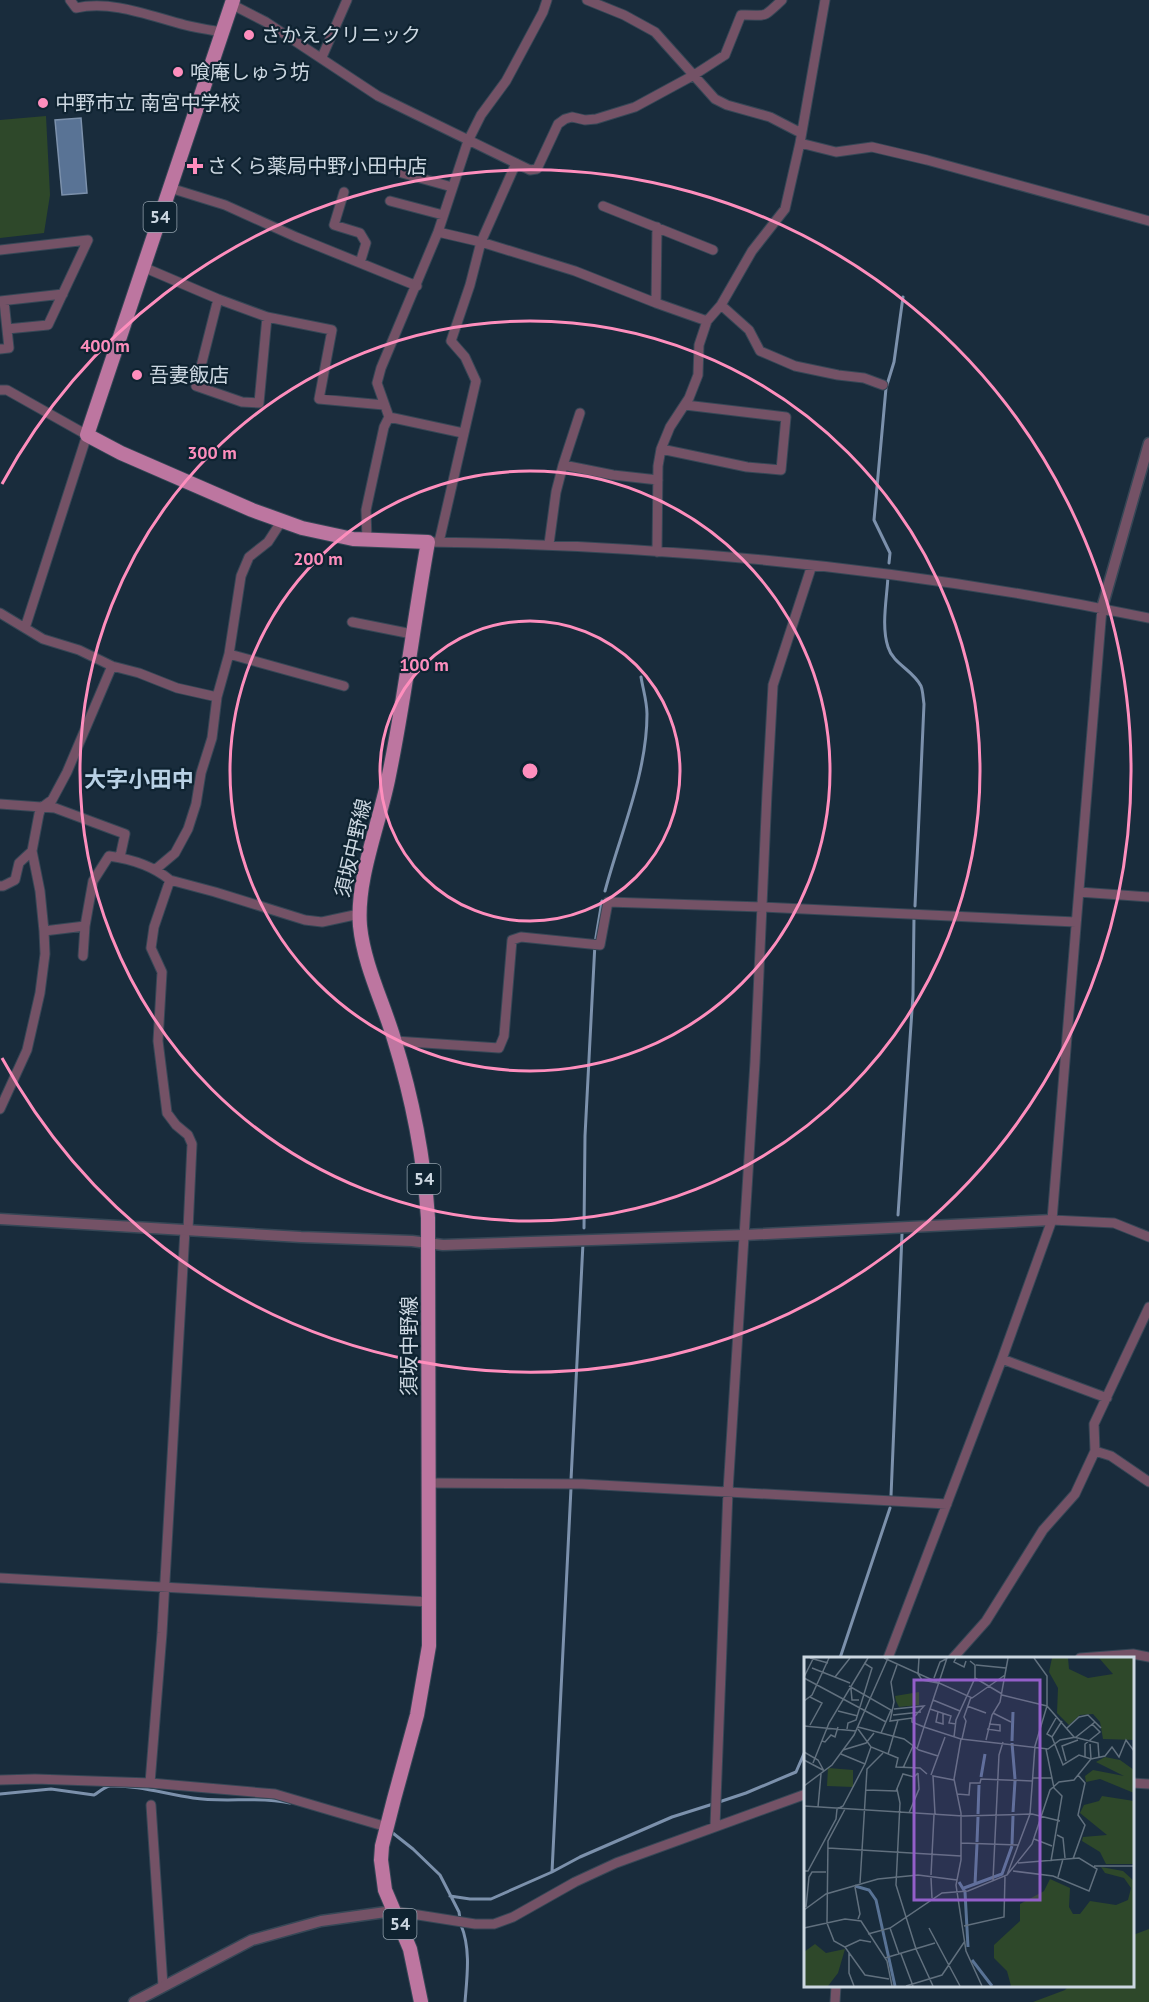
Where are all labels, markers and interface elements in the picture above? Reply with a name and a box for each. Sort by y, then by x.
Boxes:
place label: さかえクリニック [261,22,421,48]
marker: さかえクリニック [242,28,256,42]
place label: 喰庵しゅう坊 [190,59,310,85]
marker: 喰庵しゅう坊 [171,65,185,79]
place label: 中野市立 南宮中学校 [55,90,240,116]
marker: 中野市立 南宮中学校 [36,96,50,110]
place label: さくら薬局中野小田中店 [207,153,427,179]
marker: さくら薬局中野小田中店 [188,159,202,173]
road number: 54 [144,202,176,232]
text: 400 m [80,334,130,357]
place label: 吾妻飯店 [149,362,229,388]
marker: 吾妻飯店 [130,368,144,382]
text: 300 m [187,441,237,464]
text: 200 m [293,547,343,570]
text: 100 m [399,653,449,676]
centre of rings [520,761,540,781]
district label: 大字小田中 [84,765,194,793]
street label: 須坂中野線 [329,796,377,900]
road number: 54 [408,1164,440,1194]
street label: 須坂中野線 [396,1296,422,1396]
inset map [804,1657,1134,1987]
road number: 54 [384,1909,416,1939]

